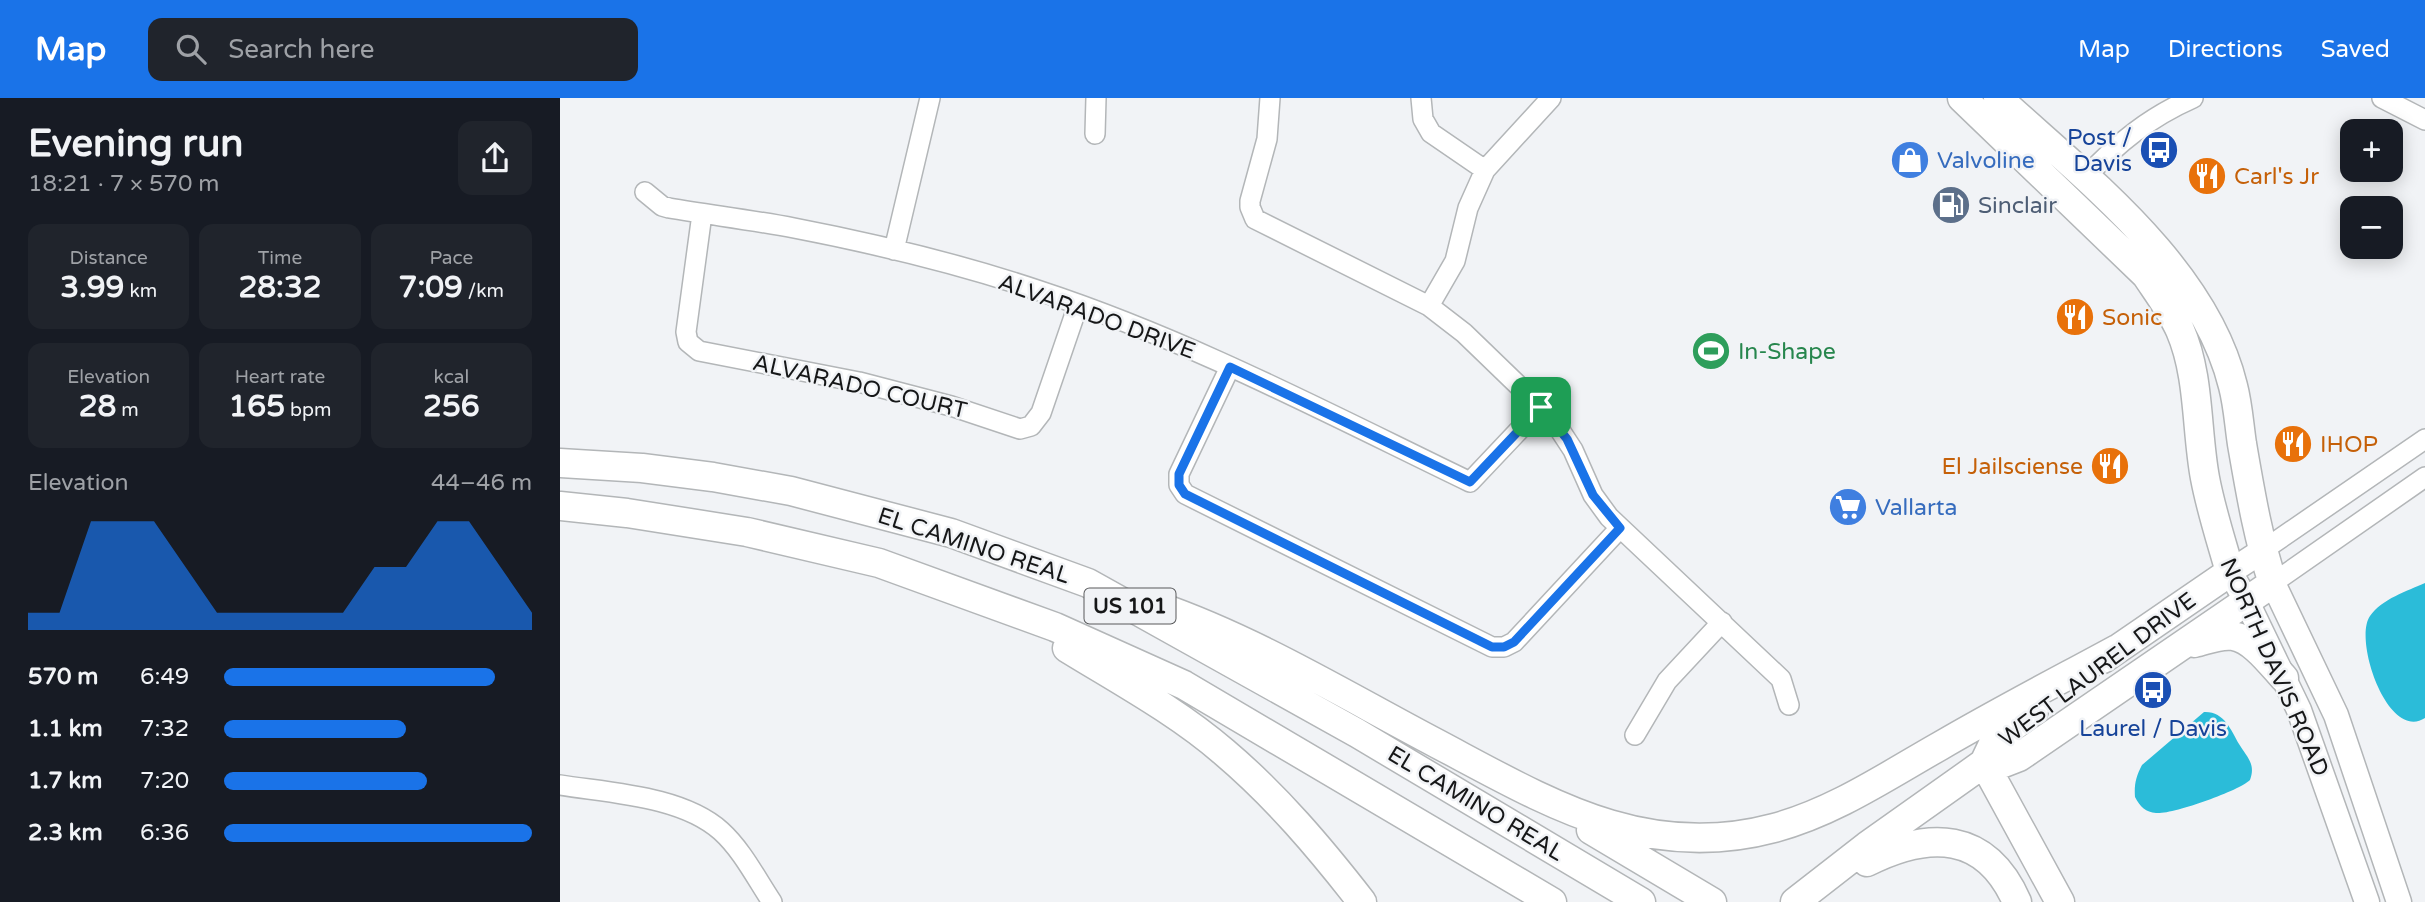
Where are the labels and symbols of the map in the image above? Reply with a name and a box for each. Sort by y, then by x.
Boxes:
place label: Post / Davis [2067,124,2132,178]
bus stop icon: Post / Davis [2138,129,2180,171]
shop icon: Valvoline [1889,139,1931,181]
place label: Valvoline [1937,147,2035,175]
restaurant icon: Carl's Jr [2186,155,2228,197]
place label: Carl's Jr [2234,163,2319,191]
fuel station icon: Sinclair [1930,184,1972,226]
place label: Sinclair [1978,192,2057,220]
street label: ALVARADO DRIVE [994,268,1199,366]
restaurant icon: Sonic [2054,296,2096,338]
place label: Sonic [2102,304,2162,332]
sports icon: In-Shape [1690,330,1732,372]
place label: In-Shape [1738,338,1836,366]
street label: ALVARADO COURT [750,349,970,425]
pin [1511,377,1571,437]
restaurant icon: IHOP [2272,423,2314,465]
place label: IHOP [2320,431,2378,459]
restaurant icon: El Jailsciense [2089,445,2131,487]
place label: El Jailsciense [1941,453,2083,481]
supermarket icon: Vallarta [1827,486,1869,528]
place label: Vallarta [1875,494,1958,522]
street label: EL CAMINO REAL [874,502,1073,590]
street label: NORTH DAVIS ROAD [2213,554,2335,781]
street label: WEST LAUREL DRIVE [1994,587,2202,753]
road number: US 101 [1084,588,1176,624]
bus stop icon: Laurel / Davis [2132,669,2174,711]
place label: Laurel / Davis [2079,715,2227,743]
street label: EL CAMINO REAL [1382,740,1569,867]

